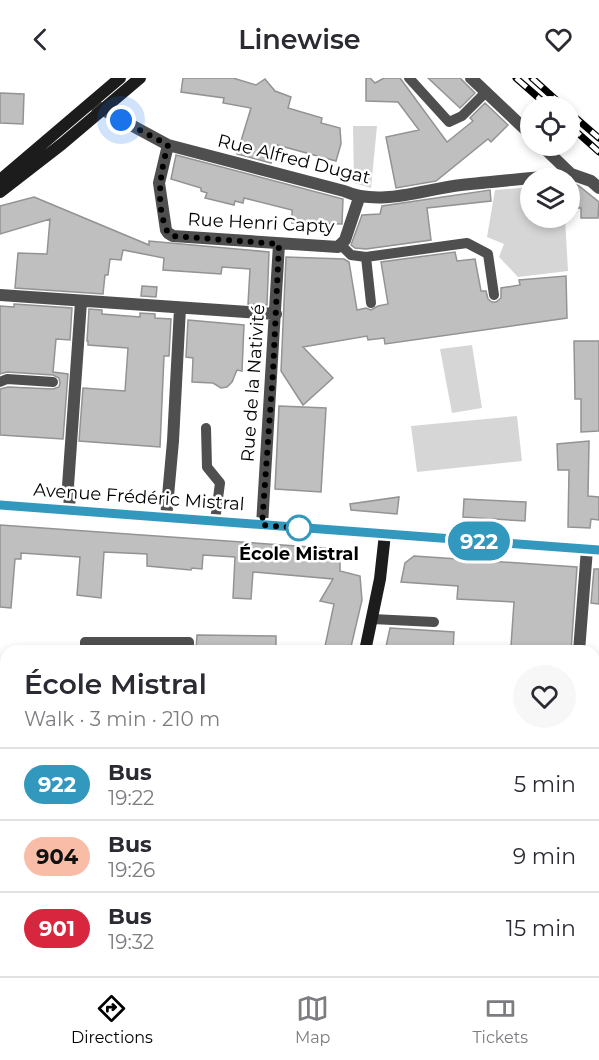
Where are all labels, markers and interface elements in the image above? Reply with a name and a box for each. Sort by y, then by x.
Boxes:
icon: back [24,23,57,56]
text: Linewise [238,23,361,56]
icon: heart [542,23,575,56]
map controls [520,96,580,228]
button: locate [520,96,580,156]
your location [106,105,136,135]
street label: Rue Alfred Dugat [215,129,373,189]
button: layers [520,168,580,228]
street label: Rue Henri Capty [187,208,335,238]
street label: Rue de la Nativité [237,303,270,463]
street label: Avenue Frédéric Mistral [33,479,245,515]
marker: École Mistral [286,515,312,541]
line badge: 922 [444,522,514,560]
text: 922 [460,529,498,554]
place label: École Mistral [239,543,359,565]
button: heart [513,665,576,728]
text: École Mistral [24,667,207,701]
text: Walk · 3 min · 210 m [24,707,220,731]
text: Bus [108,759,152,786]
text: 5 min [514,771,576,798]
text: 922 [38,772,76,797]
text: 19:22 [108,786,154,810]
text: Bus [108,831,152,858]
text: 9 min [513,843,576,870]
text: 904 [36,844,78,869]
text: 19:26 [108,858,155,882]
text: Bus [108,903,152,930]
text: 15 min [506,915,576,942]
text: 901 [39,916,75,941]
text: 19:32 [108,930,154,954]
tab: Directions [71,992,153,1047]
tab: Map [295,992,330,1047]
tab: Tickets [472,992,528,1047]

